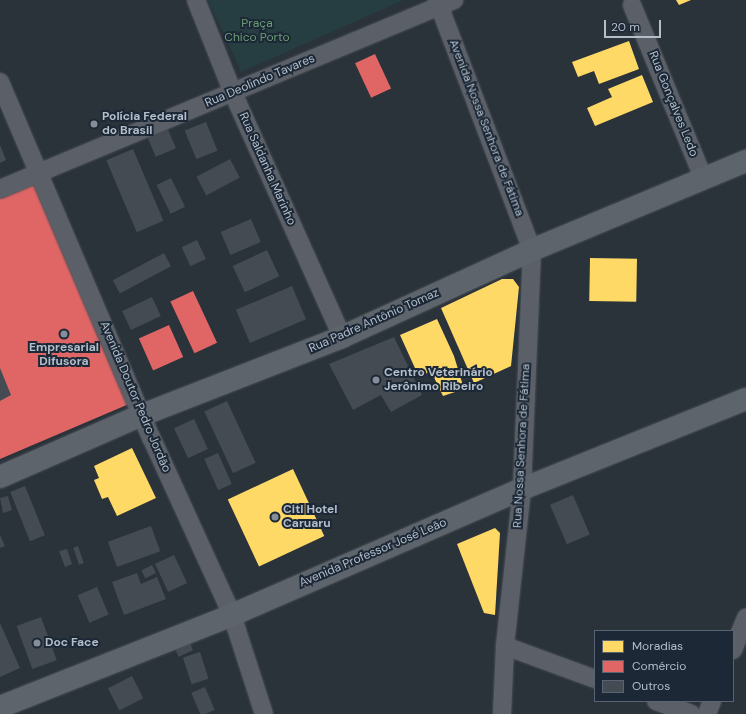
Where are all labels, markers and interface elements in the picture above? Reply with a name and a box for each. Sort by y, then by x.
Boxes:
scale bar [606,12,663,38]
park label: Praça Chico Porto [224,17,290,45]
text: 20 m [611,19,640,35]
street label: Avenida Nossa Senhora de Fátima [446,38,526,218]
street label: Rua Gonçalves Ledo [645,49,701,159]
street label: Rua Deolindo Tavares [203,51,317,111]
place label: Polícia Federal do Brasil [102,110,187,138]
street label: Rua Saldanha Marinho [236,110,298,228]
marker: Polícia Federal do Brasil [89,119,99,129]
street label: Rua Padre Antônio Tomaz [307,286,441,356]
street label: Avenida Doutor Pedro Jordão [97,319,173,475]
marker: Empresarial Difusora [59,329,69,339]
place label: Empresarial Difusora [29,341,99,369]
street label: Rua Nossa Senhora de Fátima [511,364,533,528]
place label: Centro Veterinário Jerônimo Ribeiro [384,366,493,394]
marker: Centro Veterinário Jerônimo Ribeiro [371,375,381,385]
place label: CitI Hotel Caruaru [283,503,338,531]
marker: CitI Hotel Caruaru [270,512,280,522]
street label: Avenida Professor José Leão [297,515,449,591]
legend [594,630,734,702]
place label: Doc Face [45,636,99,650]
marker: Doc Face [32,638,42,648]
text: Moradias [632,638,683,654]
text: Comércio [632,658,686,674]
text: Outros [632,678,670,694]

